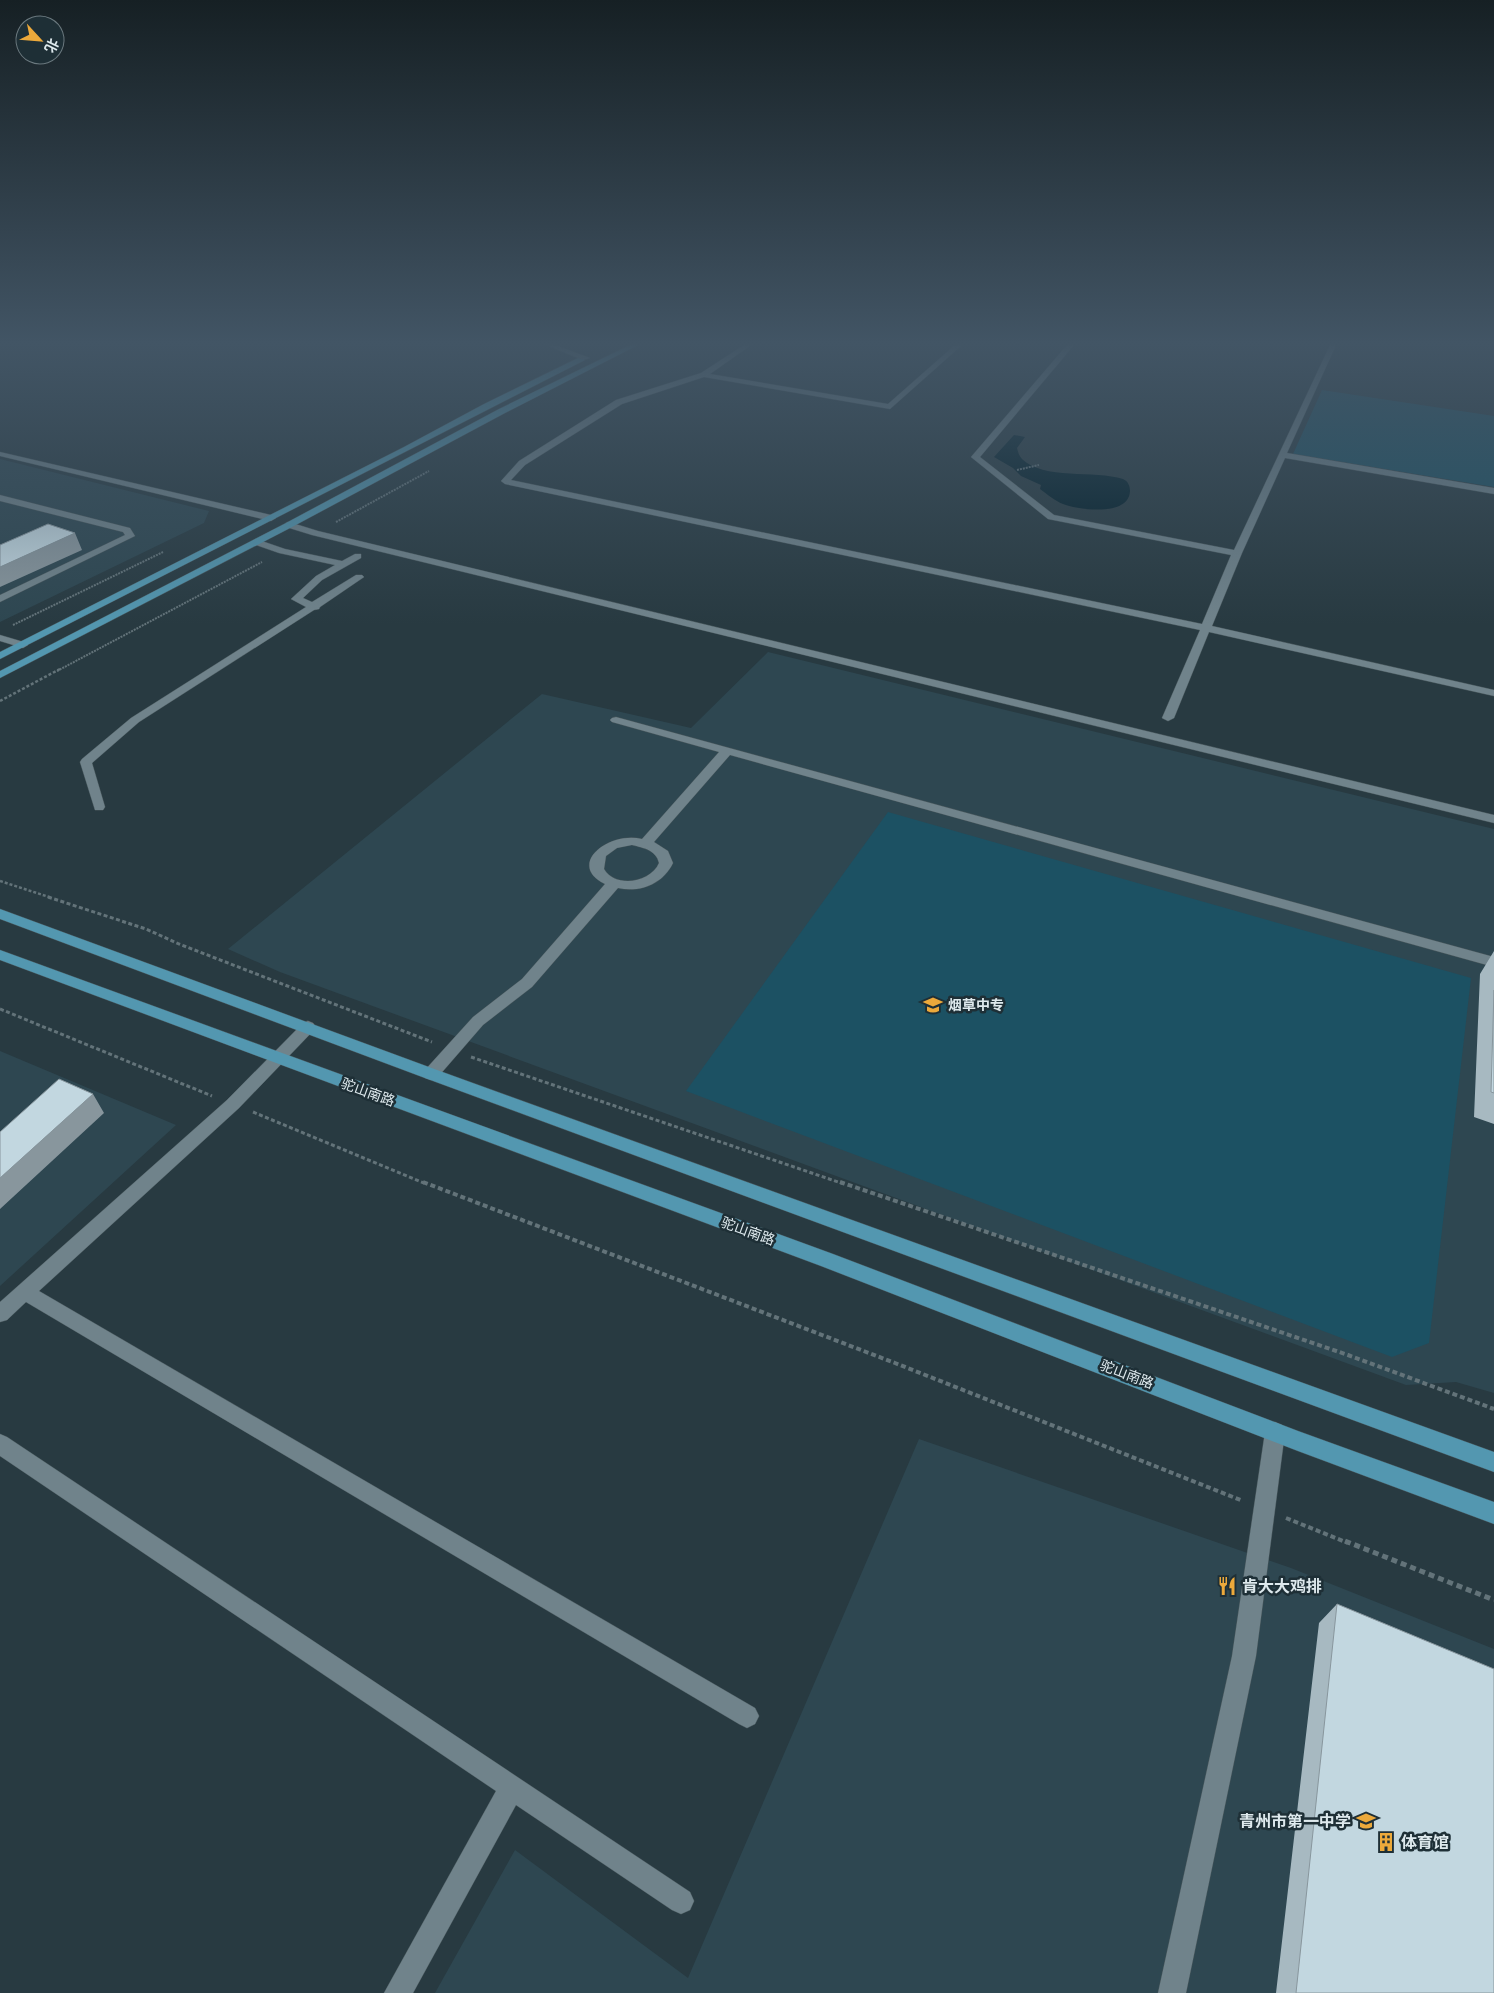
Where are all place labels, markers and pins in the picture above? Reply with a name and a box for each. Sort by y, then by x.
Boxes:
school or university icon: 烟草中专 [922,994,944,1016]
place label: 烟草中专 [948,996,1004,1014]
restaurant icon: 肯大大鸡排 [1216,1575,1238,1597]
place label: 肯大大鸡排 [1242,1576,1322,1596]
school or university icon: 青州市第一中学 [1355,1810,1377,1832]
place label: 青州市第一中学 [1239,1811,1351,1831]
building icon: 体育馆 [1375,1831,1397,1853]
place label: 体育馆 [1401,1832,1449,1852]

